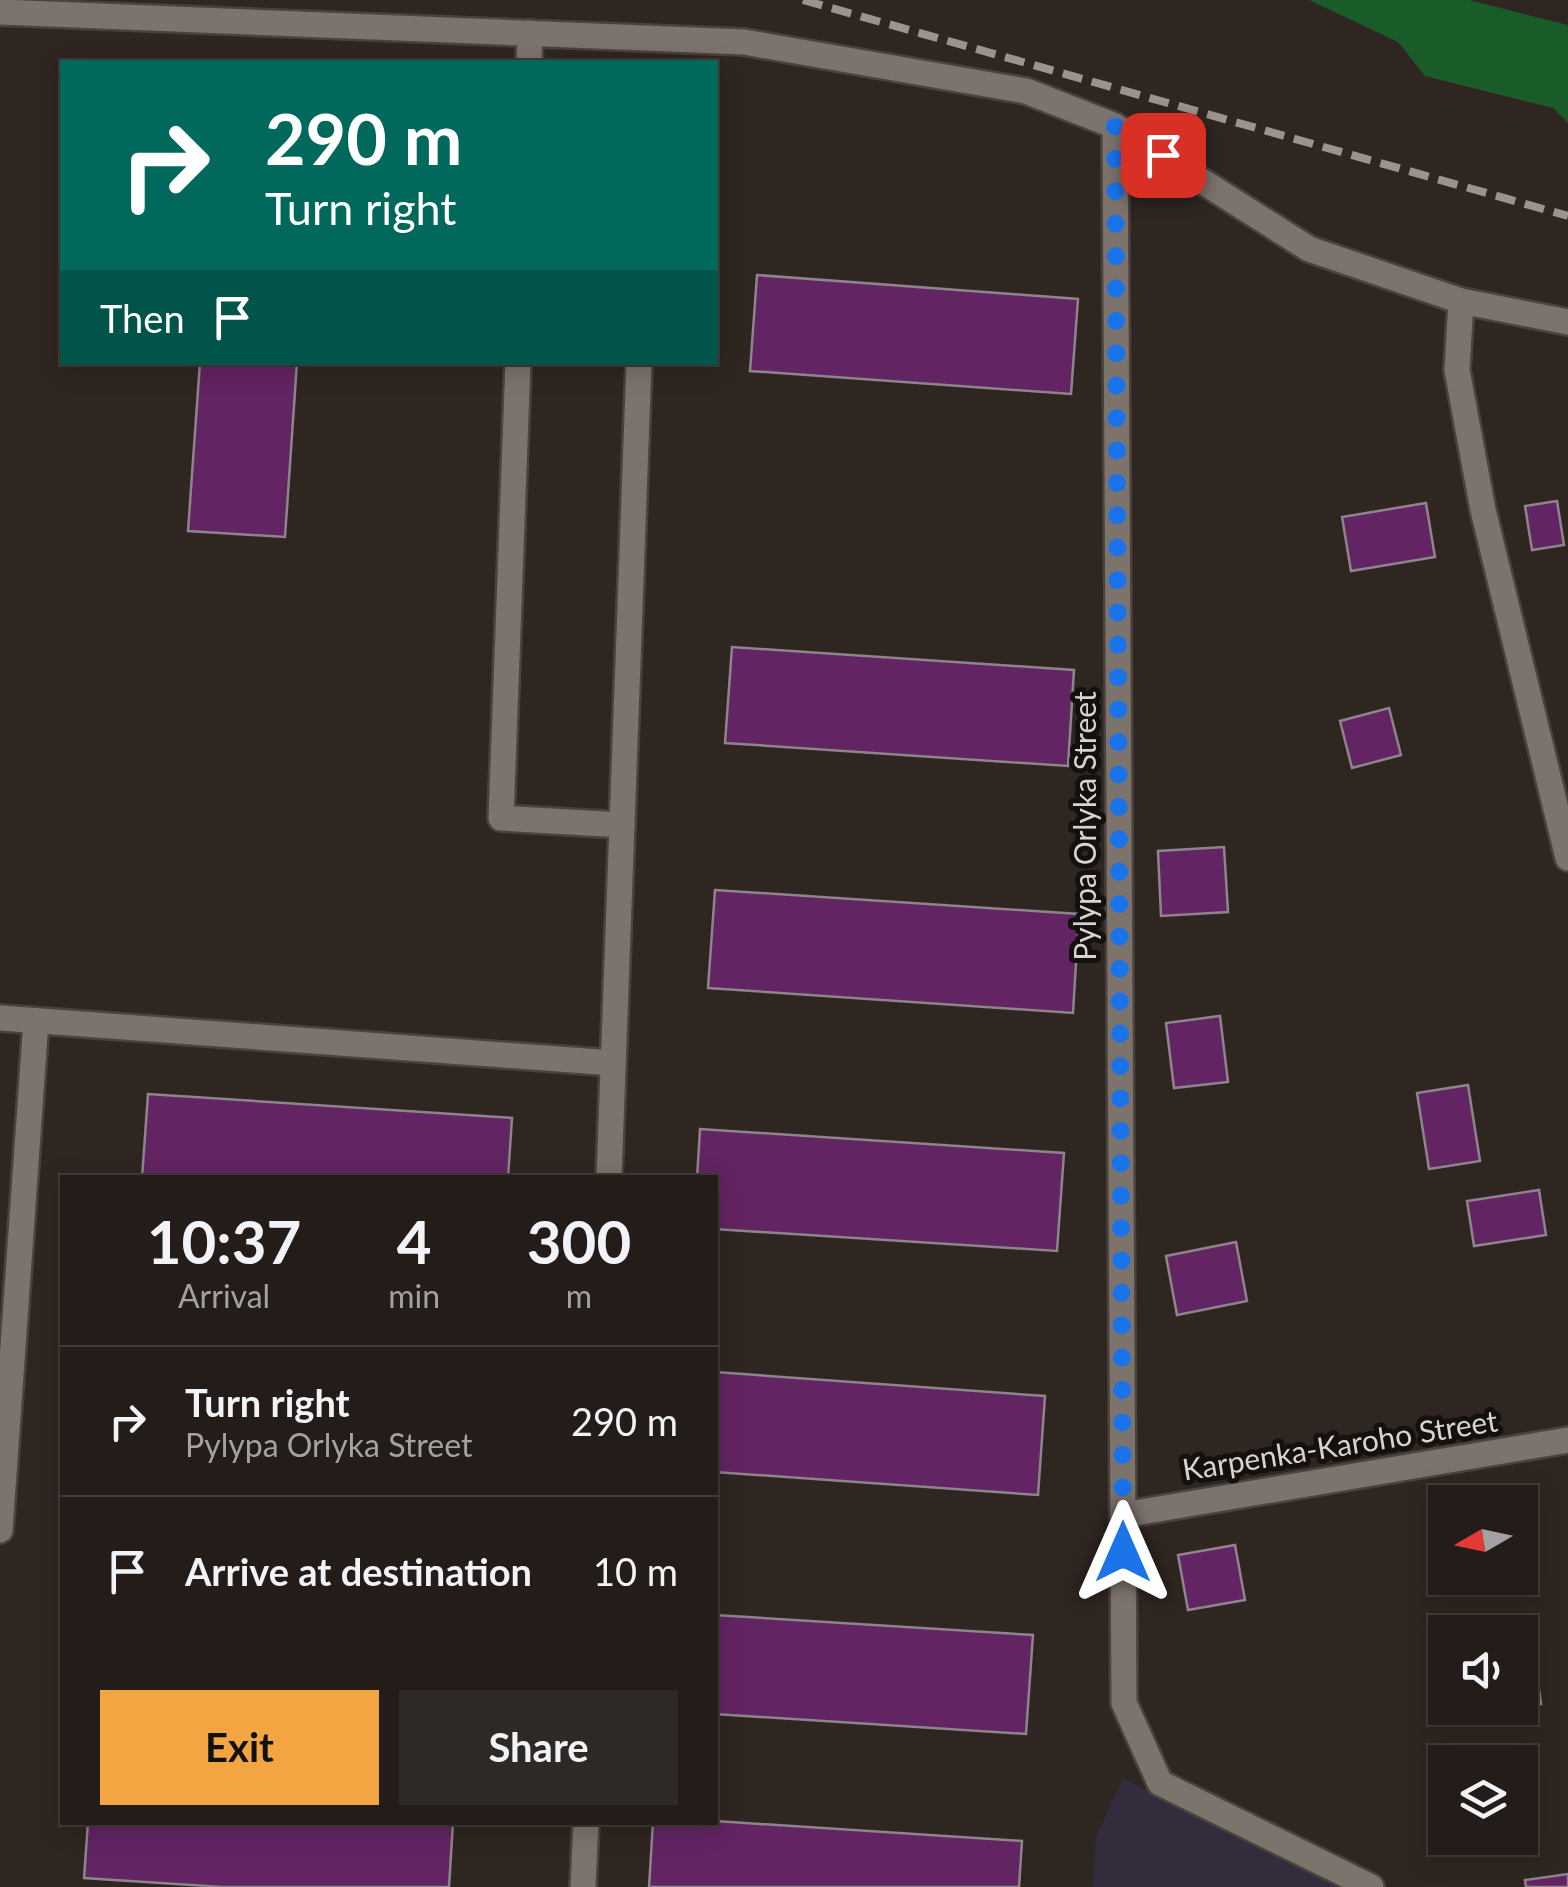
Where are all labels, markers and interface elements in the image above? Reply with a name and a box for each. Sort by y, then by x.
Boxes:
text: 290 m [265,96,462,180]
icon: right [100,100,230,230]
pin [1121,113,1206,198]
icon: arrive [1136,128,1191,183]
text: Turn right [265,181,456,235]
icon: arrive [205,290,260,345]
text: Then [100,295,185,341]
street label: Pylypa Orlyka Street [1066,691,1102,961]
text: 10:37 [147,1205,301,1277]
text: 4 [397,1205,432,1277]
text: 300 [527,1205,631,1277]
text: Arrival [178,1276,270,1315]
text: min [388,1276,440,1315]
text: m [566,1276,592,1315]
text: Turn right [185,1379,350,1425]
icon: right [100,1394,155,1449]
text: 290 m [571,1398,678,1444]
street label: Karpenka-Karoho Street [1179,1401,1500,1487]
text: Pylypa Orlyka Street [185,1425,472,1464]
north arrow [1428,1485,1538,1595]
map controls [1428,1485,1538,1855]
position arrow [1071,1500,1175,1604]
icon: arrive [100,1544,155,1599]
text: Arrive at destination [185,1548,532,1594]
text: 10 m [593,1548,678,1594]
button: sound [1428,1615,1538,1725]
button: Exit [100,1690,379,1805]
button: Share [399,1690,678,1805]
button: layers [1428,1745,1538,1855]

